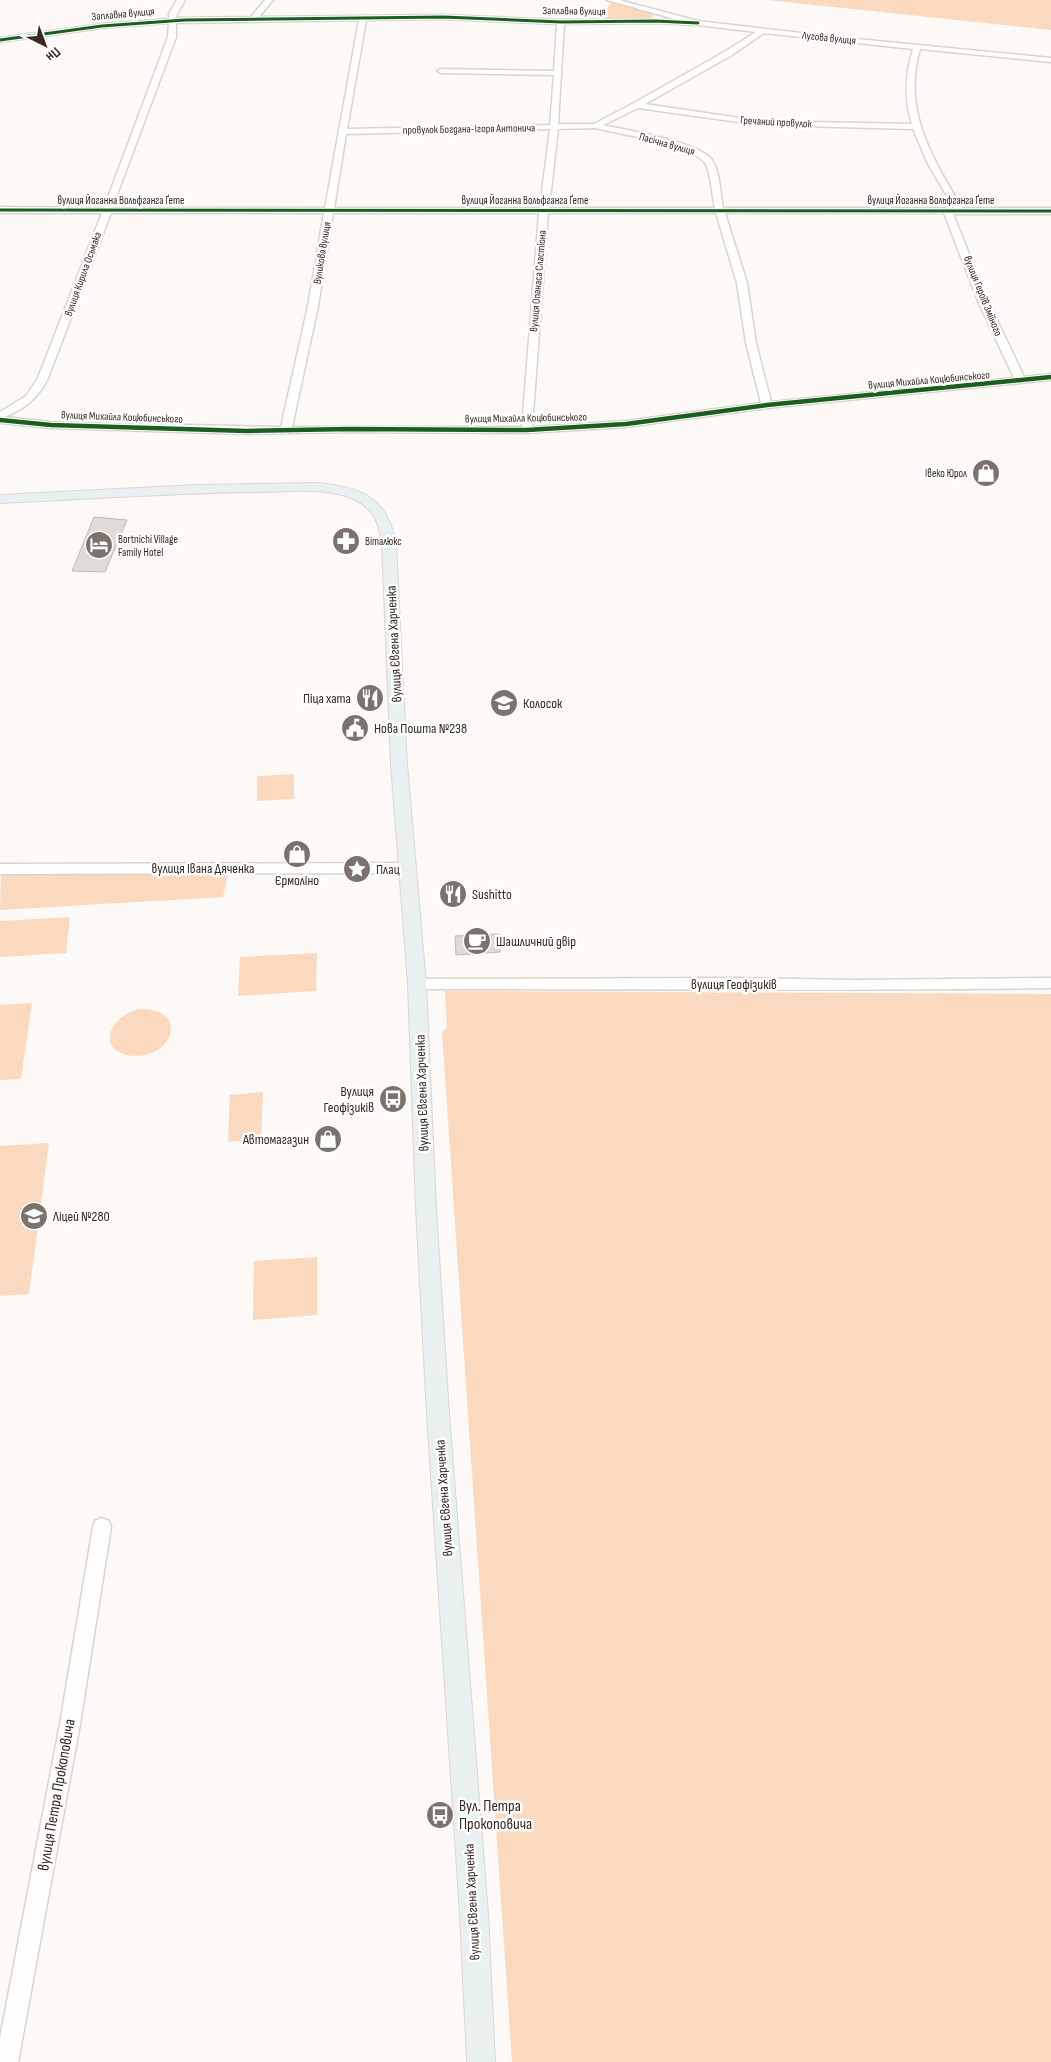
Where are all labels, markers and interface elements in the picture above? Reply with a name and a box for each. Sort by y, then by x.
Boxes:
street label: Заплавна вулиця [542,4,606,18]
street label: Заплавна вулиця [91,5,155,23]
north arrow [20,20,70,70]
street label: Лугова вулиця [801,29,856,47]
text: Пн [43,43,64,65]
street label: Гречаний провулок [740,114,813,130]
street label: провулок Богдана-Ігоря Антонича [403,121,535,137]
street label: Пасічна вулиця [638,130,696,158]
street label: вулиця Йоганна Вольфганга Ґете [58,193,185,207]
street label: вулиця Йоганна Вольфганга Ґете [462,193,589,207]
street label: вулиця Йоганна Вольфганга Ґете [868,193,995,207]
street label: Вуликова вулиця [311,221,333,285]
street label: вулиця Кирила Осьмака [62,230,104,318]
street label: вулиця Опанаса Сластіона [527,230,549,332]
street label: вулиця Героїв Зміїного [961,254,1005,338]
street label: вулиця Михайла Коцюбинського [868,368,991,392]
street label: вулиця Михайла Коцюбинського [61,408,184,426]
street label: вулиця Михайла Коцюбинського [465,410,587,426]
shop icon: Івеко Юрол [971,458,1001,488]
place label: Івеко Юрол [925,467,967,480]
pharmacy icon: Віталюкс [331,526,361,556]
hotel icon: Bortnichi Village Family Hotel [84,530,114,560]
place label: Bortnichi Village Family Hotel [118,533,178,559]
place label: Віталюкс [365,535,402,548]
street label: вулиця Євгена Харченка [382,585,406,703]
restaurant icon: Піца хата [355,683,385,713]
school or university icon: Колосок [489,688,519,718]
place label: Піца хата [303,690,351,707]
place label: Колосок [523,695,563,712]
public building icon: Нова Пошта №238 [340,713,370,743]
place label: Нова Пошта №238 [374,720,467,737]
shop icon: Єрмоліно [282,839,312,869]
place icon: Плац [342,854,372,884]
street label: вулиця Івана Дяченка [152,860,254,877]
place label: Плац [376,861,400,878]
place label: Єрмоліно [275,872,319,889]
restaurant icon: Sushitto [438,879,468,909]
place label: Sushitto [472,886,512,903]
cafe icon: Шашличний двір [462,926,492,956]
place label: Шашличний двір [496,933,576,950]
street label: вулиця Геофізиків [691,976,777,993]
street label: вулиця Євгена Харченка [411,1034,433,1152]
place label: Вулиця Геофізиків [324,1083,374,1116]
bus stop icon: Вулиця Геофізиків [378,1084,408,1114]
shop icon: Автомагазин [313,1124,343,1154]
place label: Автомагазин [242,1131,309,1148]
school or university icon: Ліцей №280 [19,1201,49,1231]
place label: Ліцей №280 [52,1208,110,1225]
street label: вулиця Євгена Харченка [431,1439,457,1557]
street label: вулиця Петра Прокоповича [34,1718,80,1872]
place label: Вул. Петра Прокоповича [459,1797,532,1834]
bus stop icon: Вул. Петра Прокоповича [425,1800,455,1830]
street label: вулиця Євгена Харченка [460,1843,484,1961]

